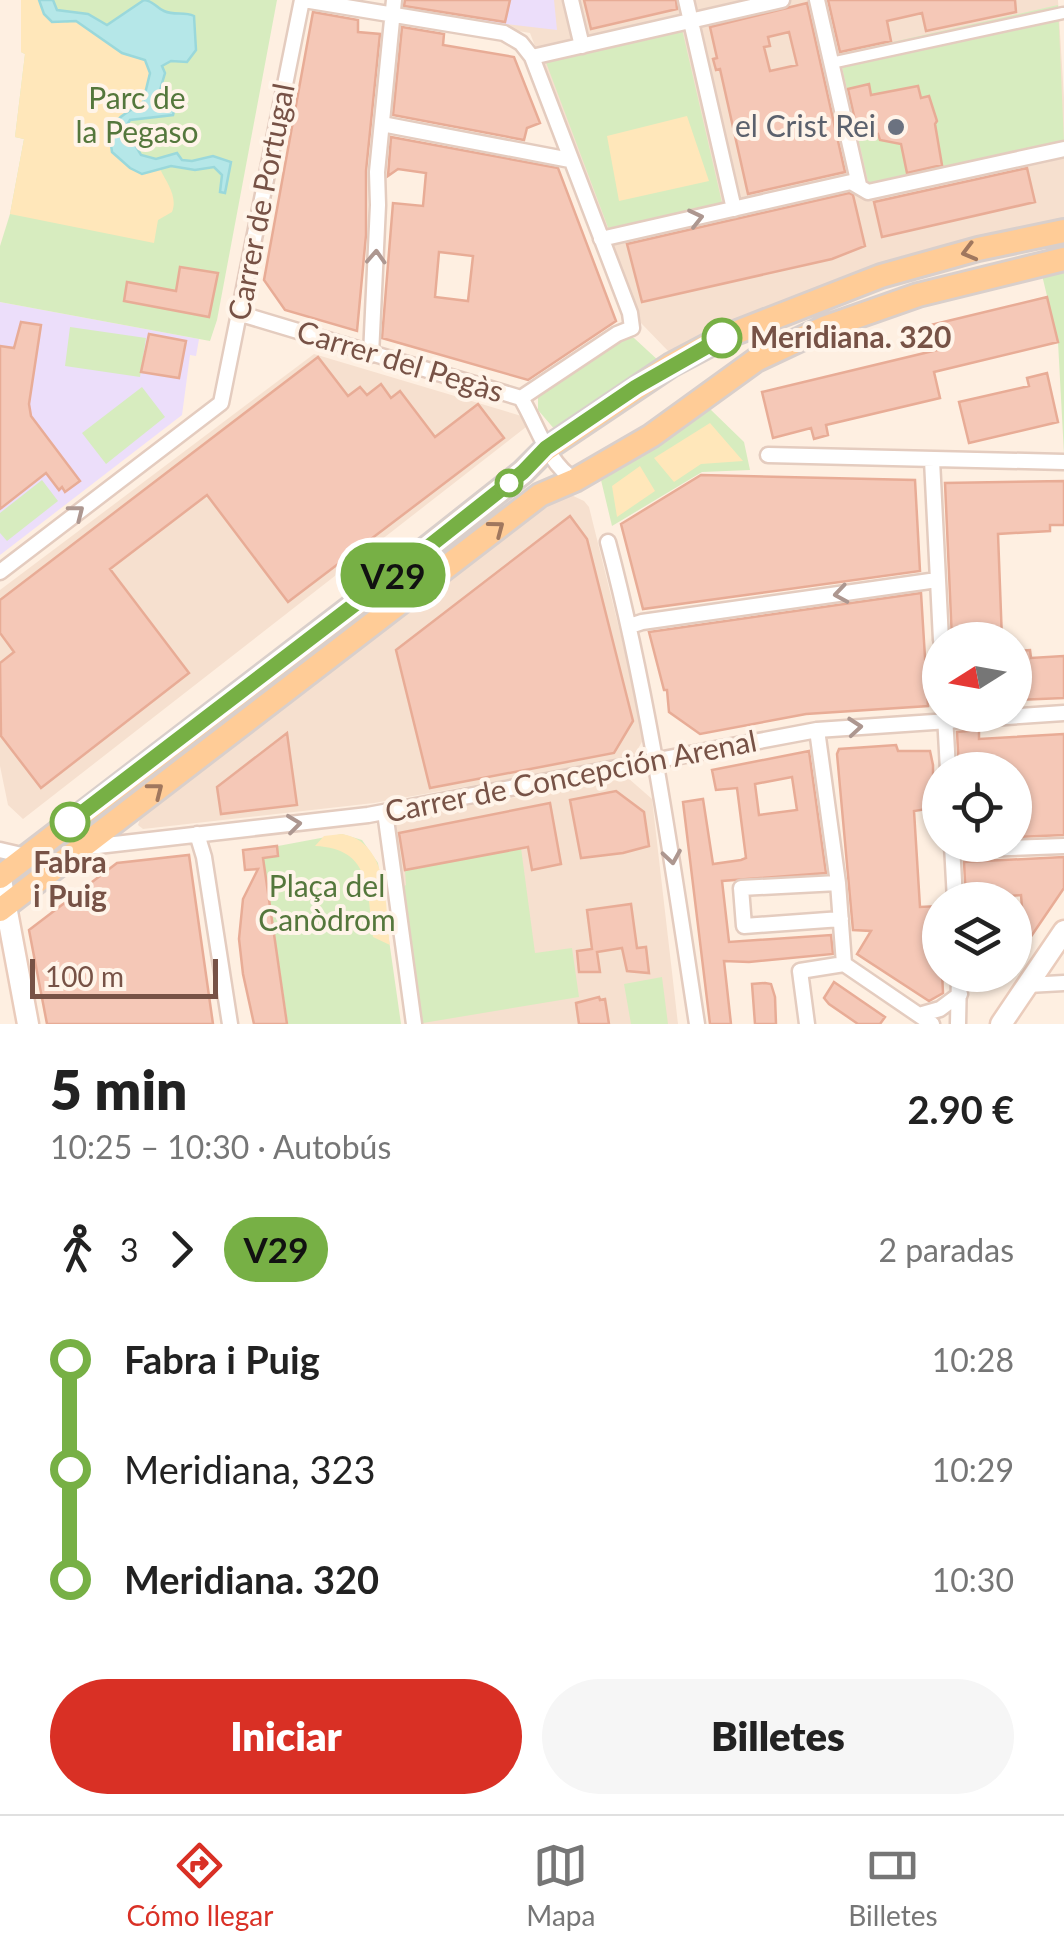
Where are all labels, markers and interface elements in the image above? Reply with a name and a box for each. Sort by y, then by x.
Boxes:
park label: Parc de la Pegaso [75,79,199,149]
street label: Carrer de Portugal [219,80,301,323]
place label: el Crist Rei [735,107,876,143]
marker: el Crist Rei [885,116,907,138]
one-way arrow [687,209,704,230]
one-way arrow [961,240,978,261]
one-way arrow [365,249,386,265]
street label: Carrer del Pegàs [293,312,508,409]
place label: Meridiana. 320 [750,318,951,354]
marker: Meridiana. 320 [703,319,741,357]
unlabelled marker [496,470,522,496]
one-way arrow [66,507,84,524]
one-way arrow [486,523,504,540]
line badge: V29 [336,542,450,608]
text: V29 [361,554,425,596]
one-way arrow [833,582,849,603]
north arrow [922,622,1032,732]
map controls [922,622,1032,992]
one-way arrow [847,716,863,738]
street label: Carrer de Concepción Arenal [382,721,759,829]
button: locate [922,752,1032,862]
one-way arrow [144,784,162,801]
marker: Fabra i Puig [51,803,89,841]
one-way arrow [286,814,302,835]
place label: Fabra i Puig [33,843,107,913]
one-way arrow [661,849,682,866]
park label: Plaça del Canòdrom [258,867,396,937]
button: layers [922,882,1032,992]
scale bar [30,954,218,998]
text: 100 m [45,959,124,993]
text: 5 min [50,1056,187,1122]
text: 2.90 € [908,1086,1014,1132]
text: 10:25 – 10:30 · Autobús [50,1127,391,1166]
icon: walk [50,1222,105,1277]
icon: forward [154,1222,209,1277]
text: V29 [244,1228,308,1270]
text: 3 [120,1230,139,1269]
text: 2 paradas [878,1230,1014,1269]
text: Fabra i Puig [124,1336,320,1382]
text: 10:28 [932,1340,1014,1379]
text: Meridiana, 323 [124,1446,376,1492]
text: 10:29 [932,1450,1014,1489]
text: Meridiana. 320 [124,1556,379,1602]
text: 10:30 [932,1560,1014,1599]
button: Iniciar [50,1679,522,1794]
button: Billetes [542,1679,1014,1794]
tab: Cómo llegar [126,1838,273,1932]
tab: Mapa [526,1838,595,1932]
tab: Billetes [848,1838,938,1932]

